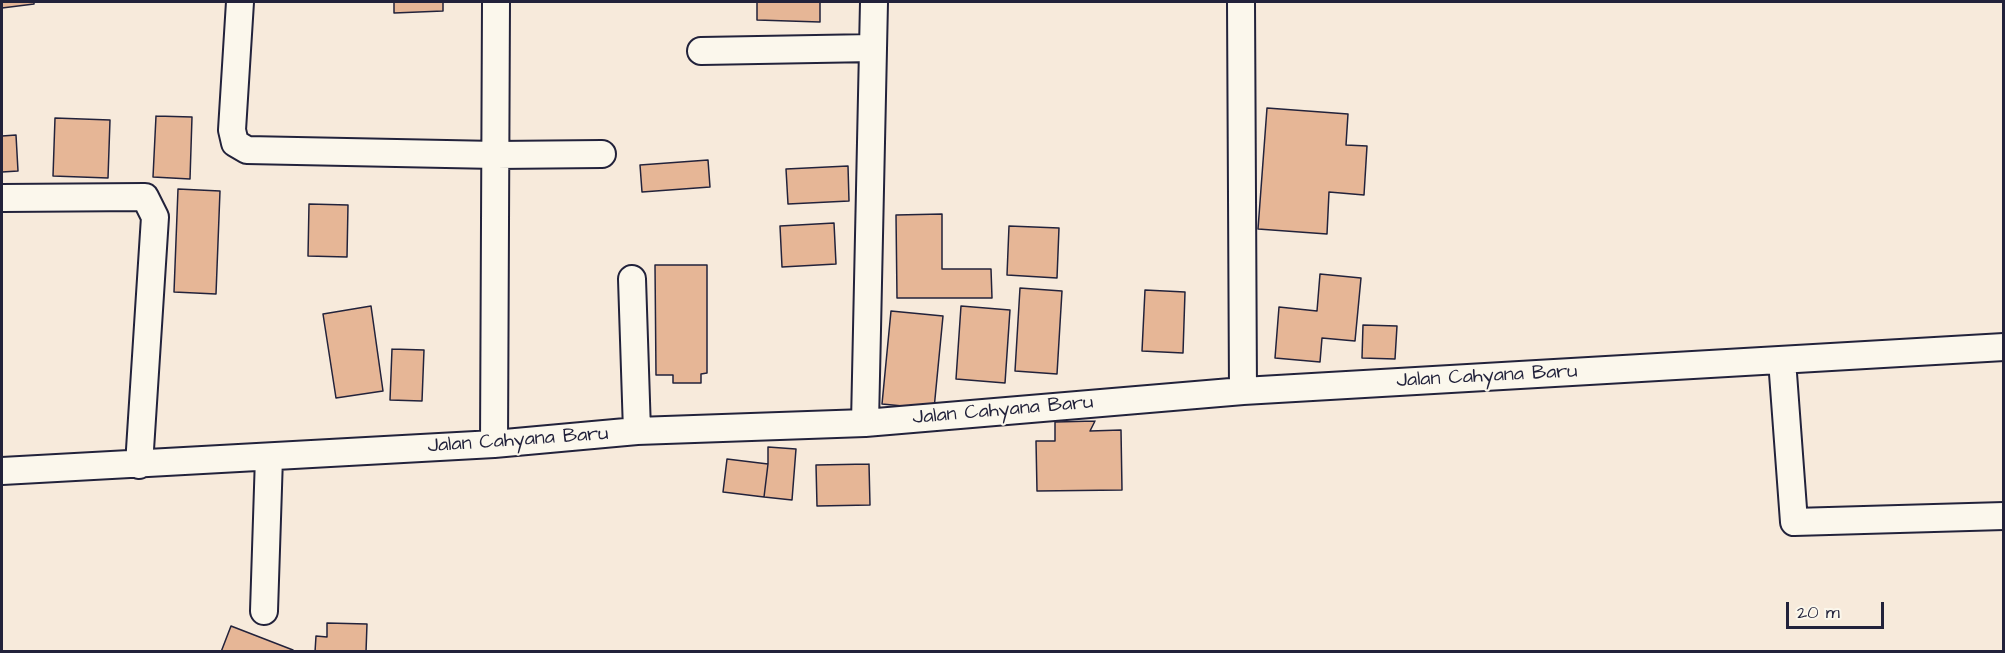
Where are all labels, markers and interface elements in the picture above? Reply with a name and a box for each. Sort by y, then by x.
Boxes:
street label: Jalan Cahyana Baru [1396,360,1578,394]
street label: Jalan Cahyana Baru [912,391,1094,431]
street label: Jalan Cahyana Baru [427,423,609,459]
scale bar [1789,590,1886,628]
text: 20 m [1797,600,1840,625]

